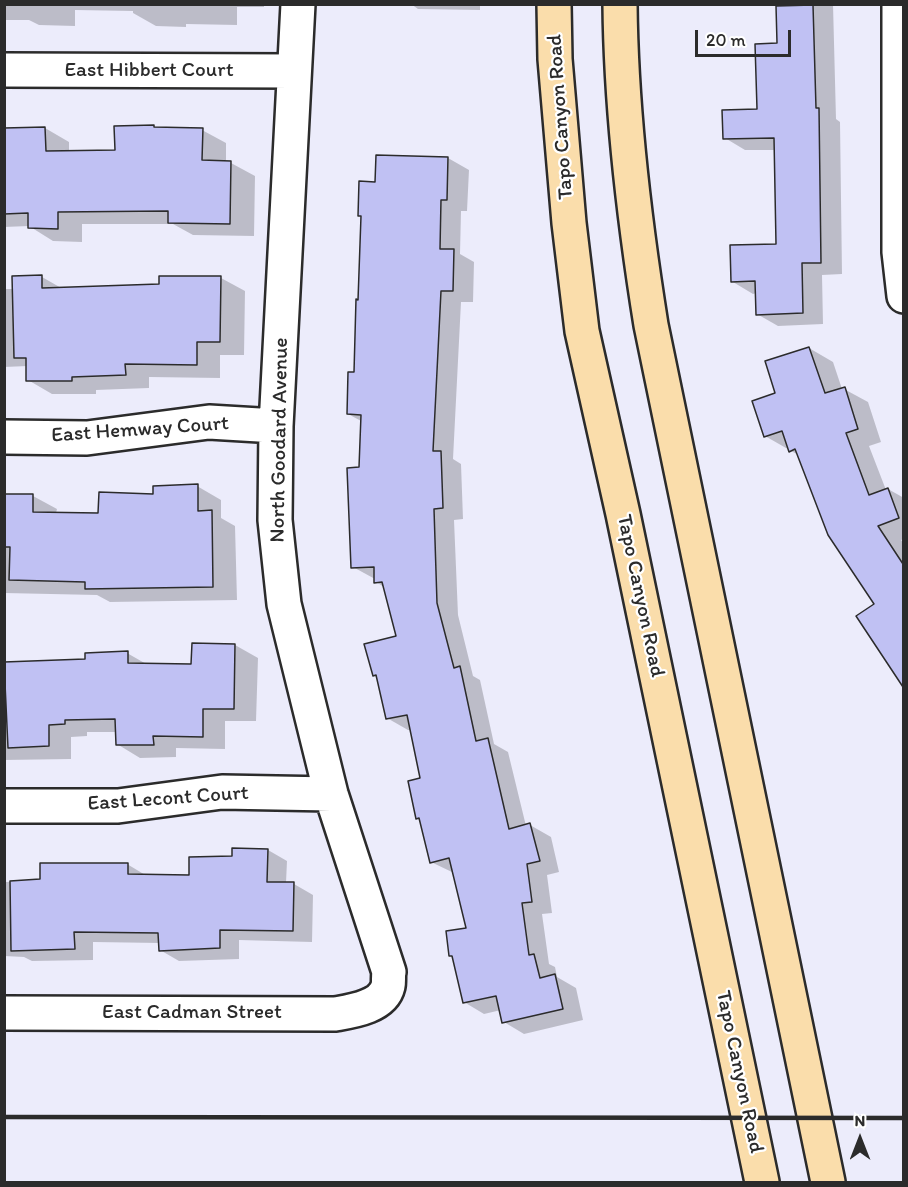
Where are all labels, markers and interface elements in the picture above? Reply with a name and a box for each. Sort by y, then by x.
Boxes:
scale bar [698,18,794,56]
text: 20 m [706,29,746,51]
street label: Tapo Canyon Road [543,33,579,201]
street label: East Hibbert Court [64,58,234,84]
street label: North Goodard Avenue [266,337,294,543]
street label: East Hemway Court [50,411,230,449]
street label: Tapo Canyon Road [610,512,670,680]
street label: East Lecont Court [87,781,249,817]
street label: Tapo Canyon Road [709,988,769,1156]
street label: East Cadman Street [102,1000,282,1026]
north arrow [830,1109,890,1169]
text: N [855,1111,865,1130]

